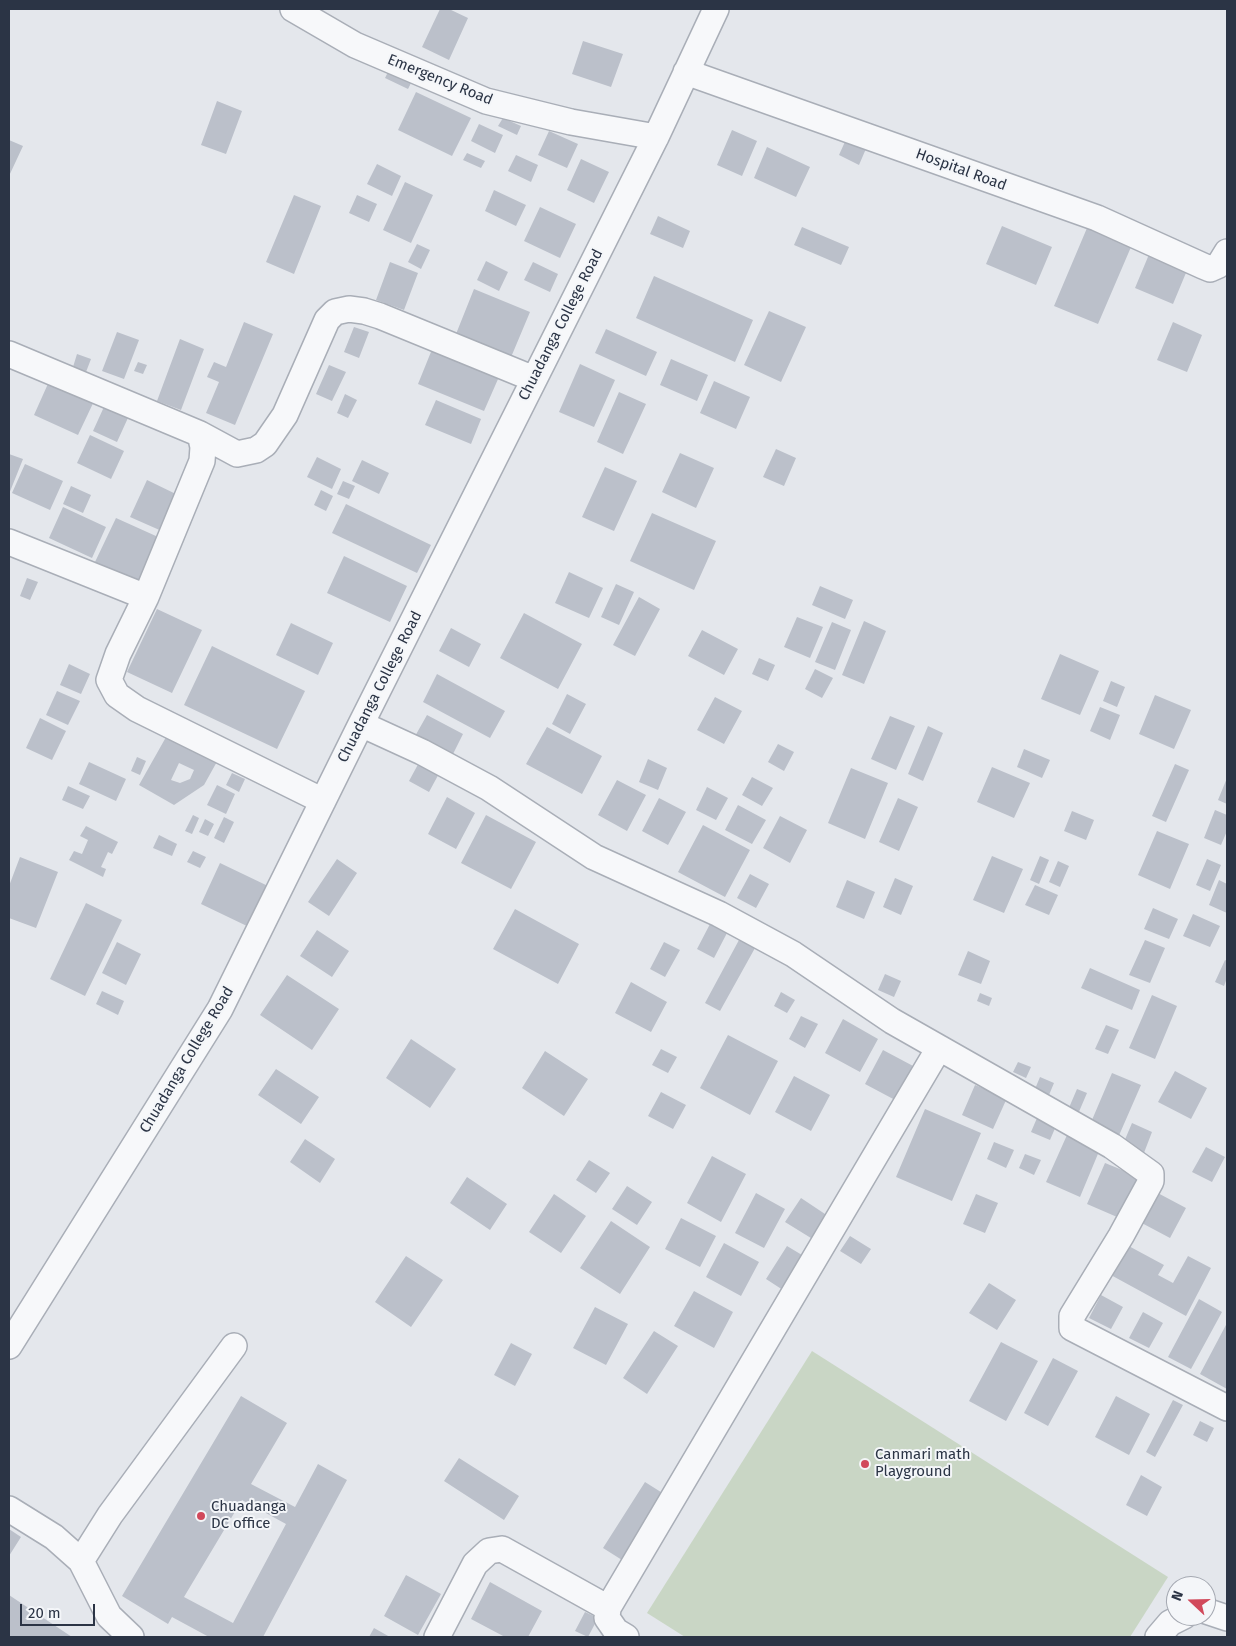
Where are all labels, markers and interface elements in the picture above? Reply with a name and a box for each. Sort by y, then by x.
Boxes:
street label: Emergency Road [385,51,495,109]
street label: Hospital Road [913,145,1009,195]
street label: Chuadanga College Road [515,246,607,404]
street label: Chuadanga College Road [334,608,426,766]
street label: Chuadanga College Road [136,984,238,1136]
place label: Canmari math Playground [875,1446,970,1481]
marker: Canmari math Playground [859,1458,871,1470]
place label: Chuadanga DC office [211,1498,287,1533]
marker: Chuadanga DC office [195,1510,207,1522]
north arrow [1166,1576,1216,1626]
text: N [1168,1588,1187,1603]
scale bar [22,1594,98,1626]
text: 20 m [28,1604,61,1622]

